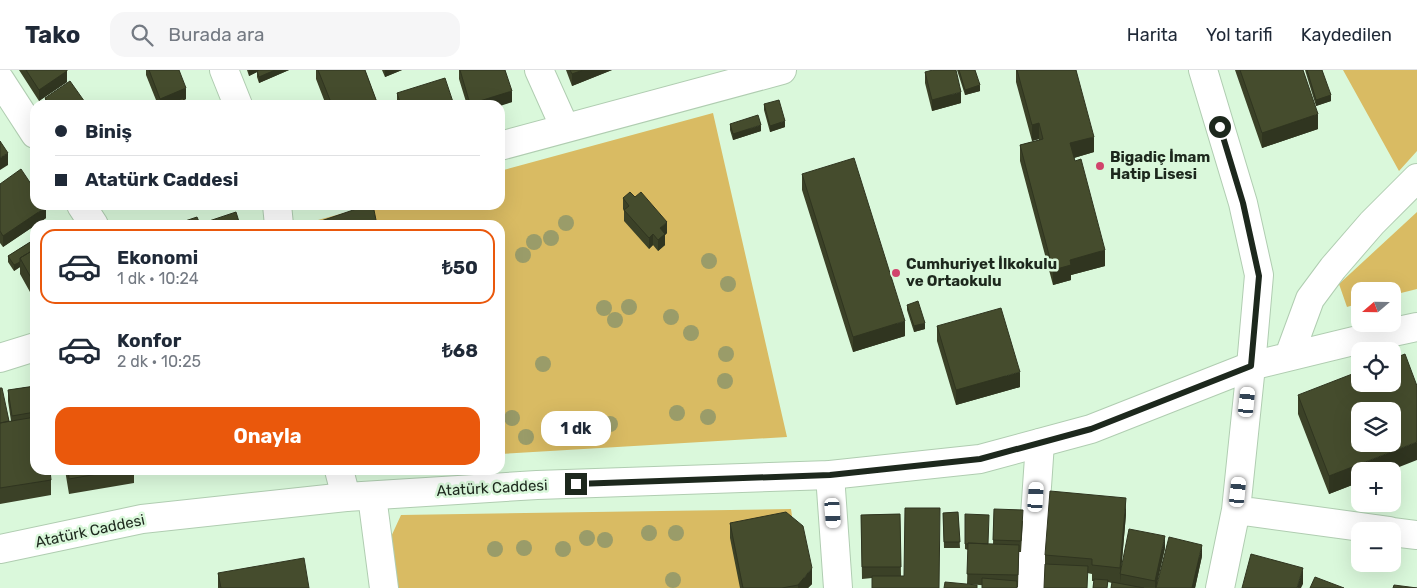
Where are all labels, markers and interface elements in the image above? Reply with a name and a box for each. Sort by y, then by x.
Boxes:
search box [110,12,460,57]
text: Tako [25,21,80,49]
icon: search [128,21,156,49]
text: Burada ara [168,23,264,46]
text: Harita [1127,24,1178,46]
text: Yol tarifi [1206,24,1273,46]
text: Kaydedilen [1301,24,1392,46]
route start [1209,116,1231,138]
text: Biniş [85,120,132,143]
place label: Bigadiç İmam Hatip Lisesi [1110,148,1210,183]
marker: Bigadiç İmam Hatip Lisesi [1094,160,1106,172]
text: Atatürk Caddesi [85,168,238,191]
icon: car [57,244,102,289]
text: Ekonomi [117,246,198,269]
place label: Cumhuriyet İlkokulu ve Ortaokulu [906,255,1057,290]
text: ₺50 [442,256,478,279]
marker: Cumhuriyet İlkokulu ve Ortaokulu [890,267,902,279]
text: 1 dk · 10:24 [117,269,199,288]
north arrow [1351,282,1401,332]
map controls [1351,282,1401,572]
icon: car [57,327,102,372]
text: Konfor [117,329,181,352]
text: ₺68 [442,339,478,362]
button: locate [1351,342,1401,392]
text: 2 dk · 10:25 [117,352,201,371]
car [1237,386,1256,418]
button: layers [1351,402,1401,452]
button: Onayla [55,407,480,465]
callout: 1 dk [541,412,611,446]
text: 1 dk [561,419,591,438]
button: + [1351,462,1401,512]
route end [565,473,587,495]
street label: Atatürk Caddesi [436,476,548,500]
car [1228,476,1247,508]
car [1027,482,1044,512]
car [824,498,841,528]
street label: Atatürk Caddesi [34,511,146,551]
button: − [1351,522,1401,572]

